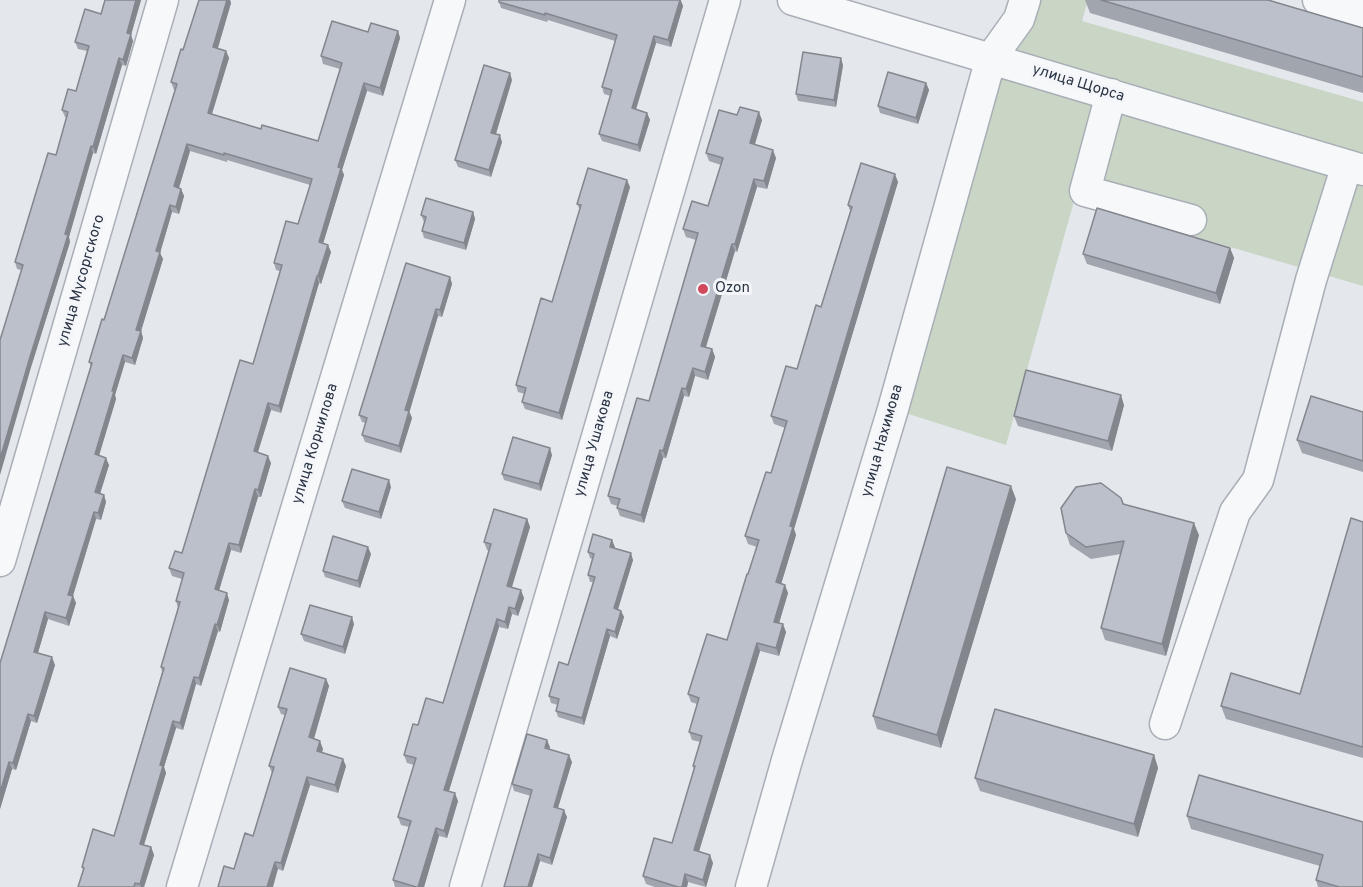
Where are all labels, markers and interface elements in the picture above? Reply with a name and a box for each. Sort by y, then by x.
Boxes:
street label: улица Щорса [1030,61,1126,107]
street label: улица Мусоргского [54,213,110,349]
place label: Ozon [715,280,750,298]
marker: Ozon [696,282,710,296]
street label: улица Корнилова [289,382,343,506]
street label: улица Нахимова [858,383,908,499]
street label: улица Ушакова [571,389,619,499]

